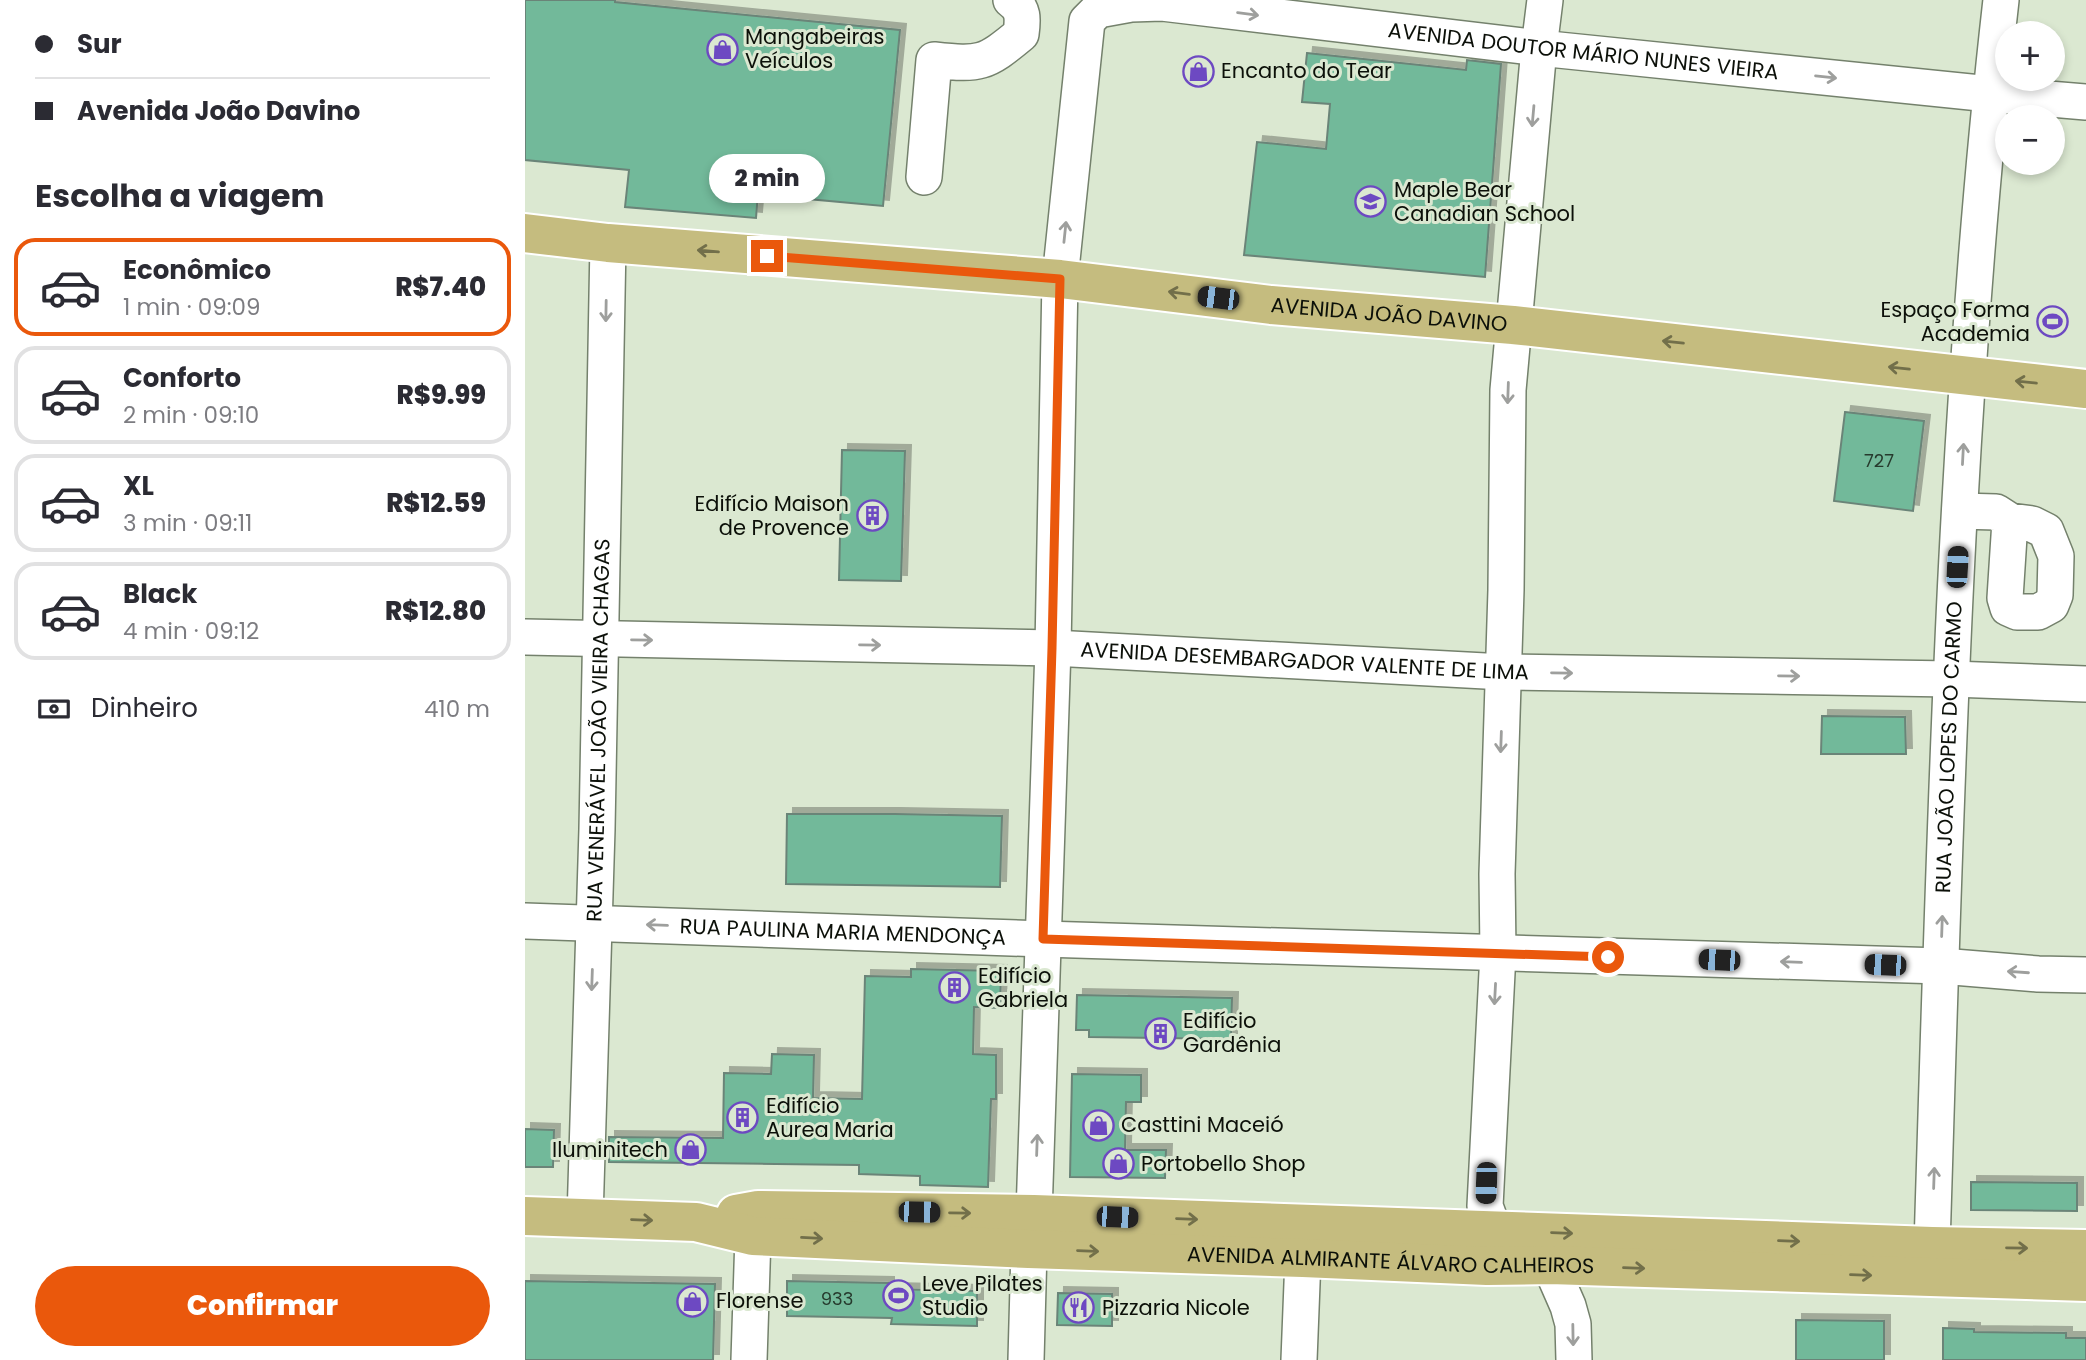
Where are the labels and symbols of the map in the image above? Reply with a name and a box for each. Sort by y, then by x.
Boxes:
one-way arrow [1236,7,1258,20]
street label: AVENIDA DOUTOR MÁRIO NUNES VIEIRA [1387,15,1780,86]
place label: Mangabeiras Veículos [745,22,884,75]
shop icon: Mangabeiras Veículos [705,32,739,66]
shop icon: Encanto do Tear [1181,54,1215,88]
place label: Encanto do Tear [1221,56,1392,85]
one-way arrow [1814,71,1837,84]
one-way arrow [1526,104,1539,127]
callout: 2 min [709,154,825,204]
place label: Maple Bear Canadian School [1394,175,1575,228]
school or university icon: Maple Bear Canadian School [1354,185,1388,219]
one-way arrow [1059,222,1072,244]
route end [751,240,783,272]
one-way arrow [697,244,720,257]
car [1196,285,1241,311]
one-way arrow [1168,287,1190,300]
street label: AVENIDA JOÃO DAVINO [1270,290,1508,338]
place label: Espaço Forma Academia [1880,295,2030,348]
one-way arrow [600,299,613,322]
sports icon: Espaço Forma Academia [2036,305,2070,339]
one-way arrow [1662,336,1685,349]
one-way arrow [1888,361,1911,374]
one-way arrow [2016,375,2038,388]
one-way arrow [1501,381,1515,404]
one-way arrow [1956,443,1969,466]
house number: 727 [1864,448,1894,473]
place label: Edifício Maison de Provence [695,489,849,542]
building icon: Edifício Maison de Provence [855,499,889,533]
street label: RUA VENERÁVEL JOÃO VIEIRA CHAGAS [579,538,616,922]
car [1946,545,1969,589]
street label: RUA JOÃO LOPES DO CARMO [1928,601,1969,894]
one-way arrow [630,634,653,647]
street label: AVENIDA DESEMBARGADOR VALENTE DE LIMA [1080,634,1529,686]
one-way arrow [858,638,881,651]
one-way arrow [1550,666,1573,680]
one-way arrow [1778,670,1801,683]
one-way arrow [1495,731,1508,754]
street label: RUA PAULINA MARIA MENDONÇA [679,911,1006,952]
one-way arrow [1936,915,1949,938]
one-way arrow [646,919,669,932]
route start [1592,941,1624,973]
car [1698,949,1741,971]
car [1864,954,1907,976]
one-way arrow [1779,955,1802,969]
place label: Edifício Gabriela [978,961,1068,1014]
one-way arrow [2007,965,2030,978]
one-way arrow [586,968,599,991]
building icon: Edifício Gabriela [938,971,972,1005]
one-way arrow [1489,983,1502,1006]
place label: Edifício Gardênia [1183,1006,1281,1059]
building icon: Edifício Gardênia [1143,1016,1177,1050]
place label: Edifício Aurea Maria [766,1091,894,1144]
building icon: Edifício Aurea Maria [726,1101,760,1135]
shop icon: Casttini Maceió [1081,1108,1115,1142]
place label: Casttini Maceió [1121,1110,1284,1139]
shop icon: Iluminitech [674,1133,708,1167]
one-way arrow [1030,1134,1043,1157]
place label: Iluminitech [552,1135,668,1164]
shop icon: Portobello Shop [1101,1147,1135,1181]
place label: Portobello Shop [1141,1149,1306,1178]
car [1475,1162,1498,1204]
one-way arrow [1928,1167,1941,1190]
car [898,1201,941,1223]
one-way arrow [948,1206,971,1219]
car [1096,1206,1139,1228]
one-way arrow [630,1213,653,1227]
one-way arrow [1175,1213,1198,1226]
one-way arrow [1550,1227,1573,1240]
one-way arrow [800,1232,823,1245]
one-way arrow [1777,1235,1800,1248]
street label: AVENIDA ALMIRANTE ÁLVARO CALHEIROS [1186,1239,1595,1280]
one-way arrow [2005,1241,2028,1255]
one-way arrow [1076,1244,1099,1257]
one-way arrow [1622,1261,1645,1274]
one-way arrow [1850,1268,1873,1282]
place label: Leve Pilates Studio [922,1269,1043,1322]
sports icon: Leve Pilates Studio [882,1279,916,1313]
shop icon: Florense [676,1284,710,1318]
place label: Florense [716,1286,803,1315]
house number: 933 [821,1286,853,1311]
restaurant icon: Pizzaria Nicole [1062,1291,1096,1325]
place label: Pizzaria Nicole [1102,1293,1250,1322]
one-way arrow [1567,1323,1580,1346]

